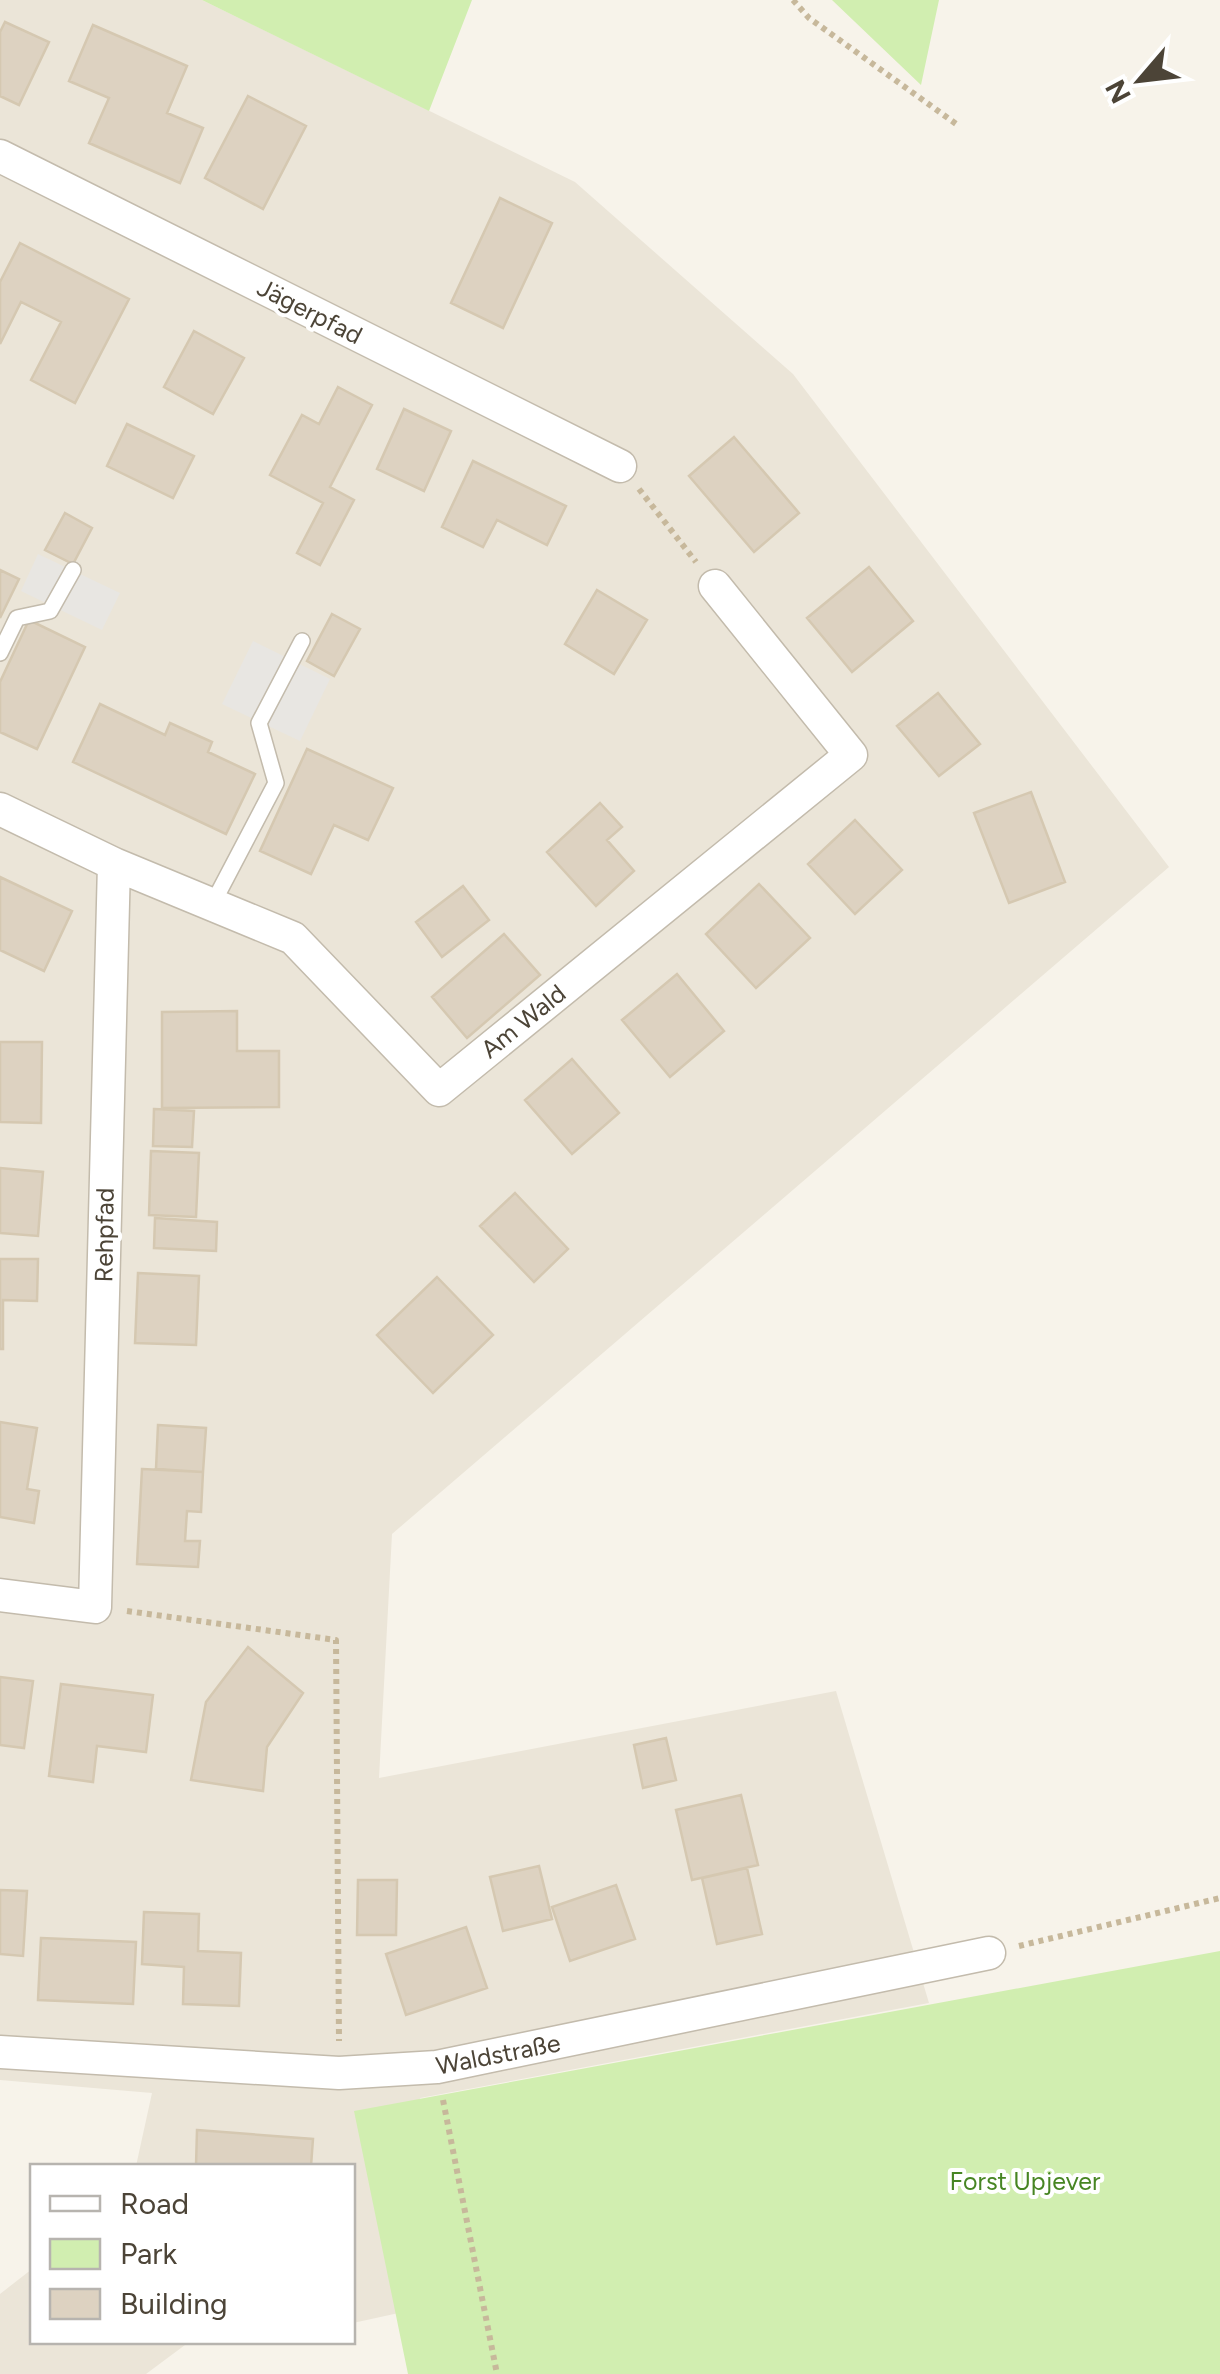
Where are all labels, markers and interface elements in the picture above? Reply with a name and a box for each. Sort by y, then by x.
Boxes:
north arrow [1090,30,1190,130]
text: N [1098,74,1138,109]
street label: Jägerpfad [253,272,367,350]
street label: Am Wald [475,978,571,1064]
street label: Rehpfad [88,1187,120,1283]
street label: Waldstraße [433,2027,563,2081]
legend [30,2164,355,2344]
park label: Forst Upjever [950,2166,1101,2196]
text: Road [120,2185,189,2222]
text: Park [120,2235,178,2272]
text: Building [120,2285,228,2322]

